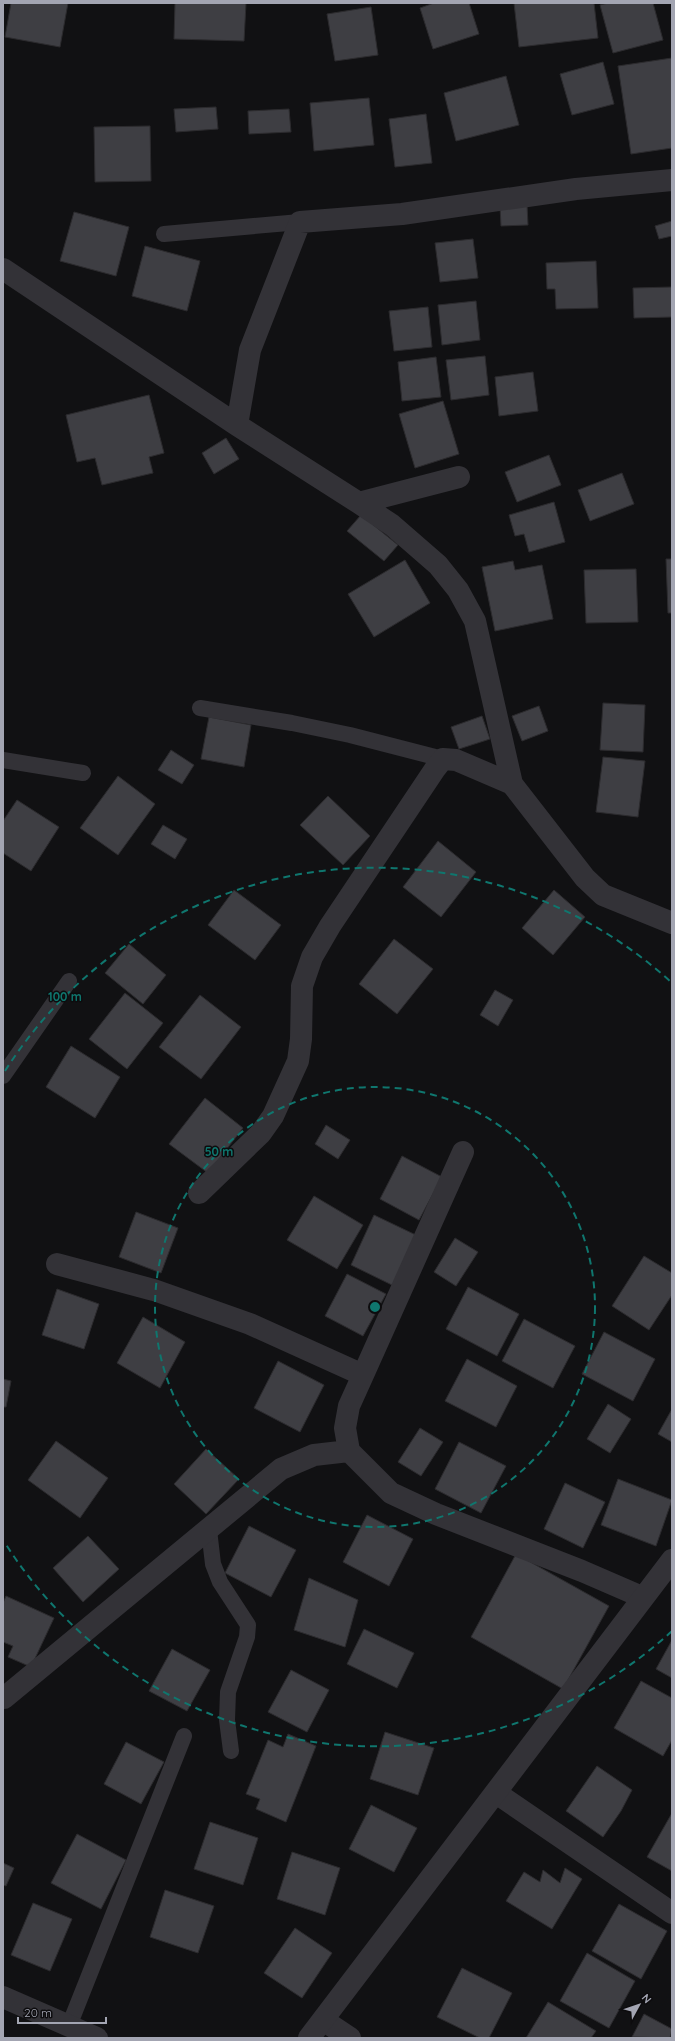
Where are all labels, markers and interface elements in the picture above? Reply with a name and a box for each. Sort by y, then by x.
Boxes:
text: 100 m [48,989,82,1004]
text: 50 m [205,1144,233,1159]
centre of rings [368,1300,382,1314]
north arrow [619,1985,659,2025]
text: N [639,1991,655,2006]
scale bar [18,1999,106,2025]
text: 20 m [24,2005,52,2020]

